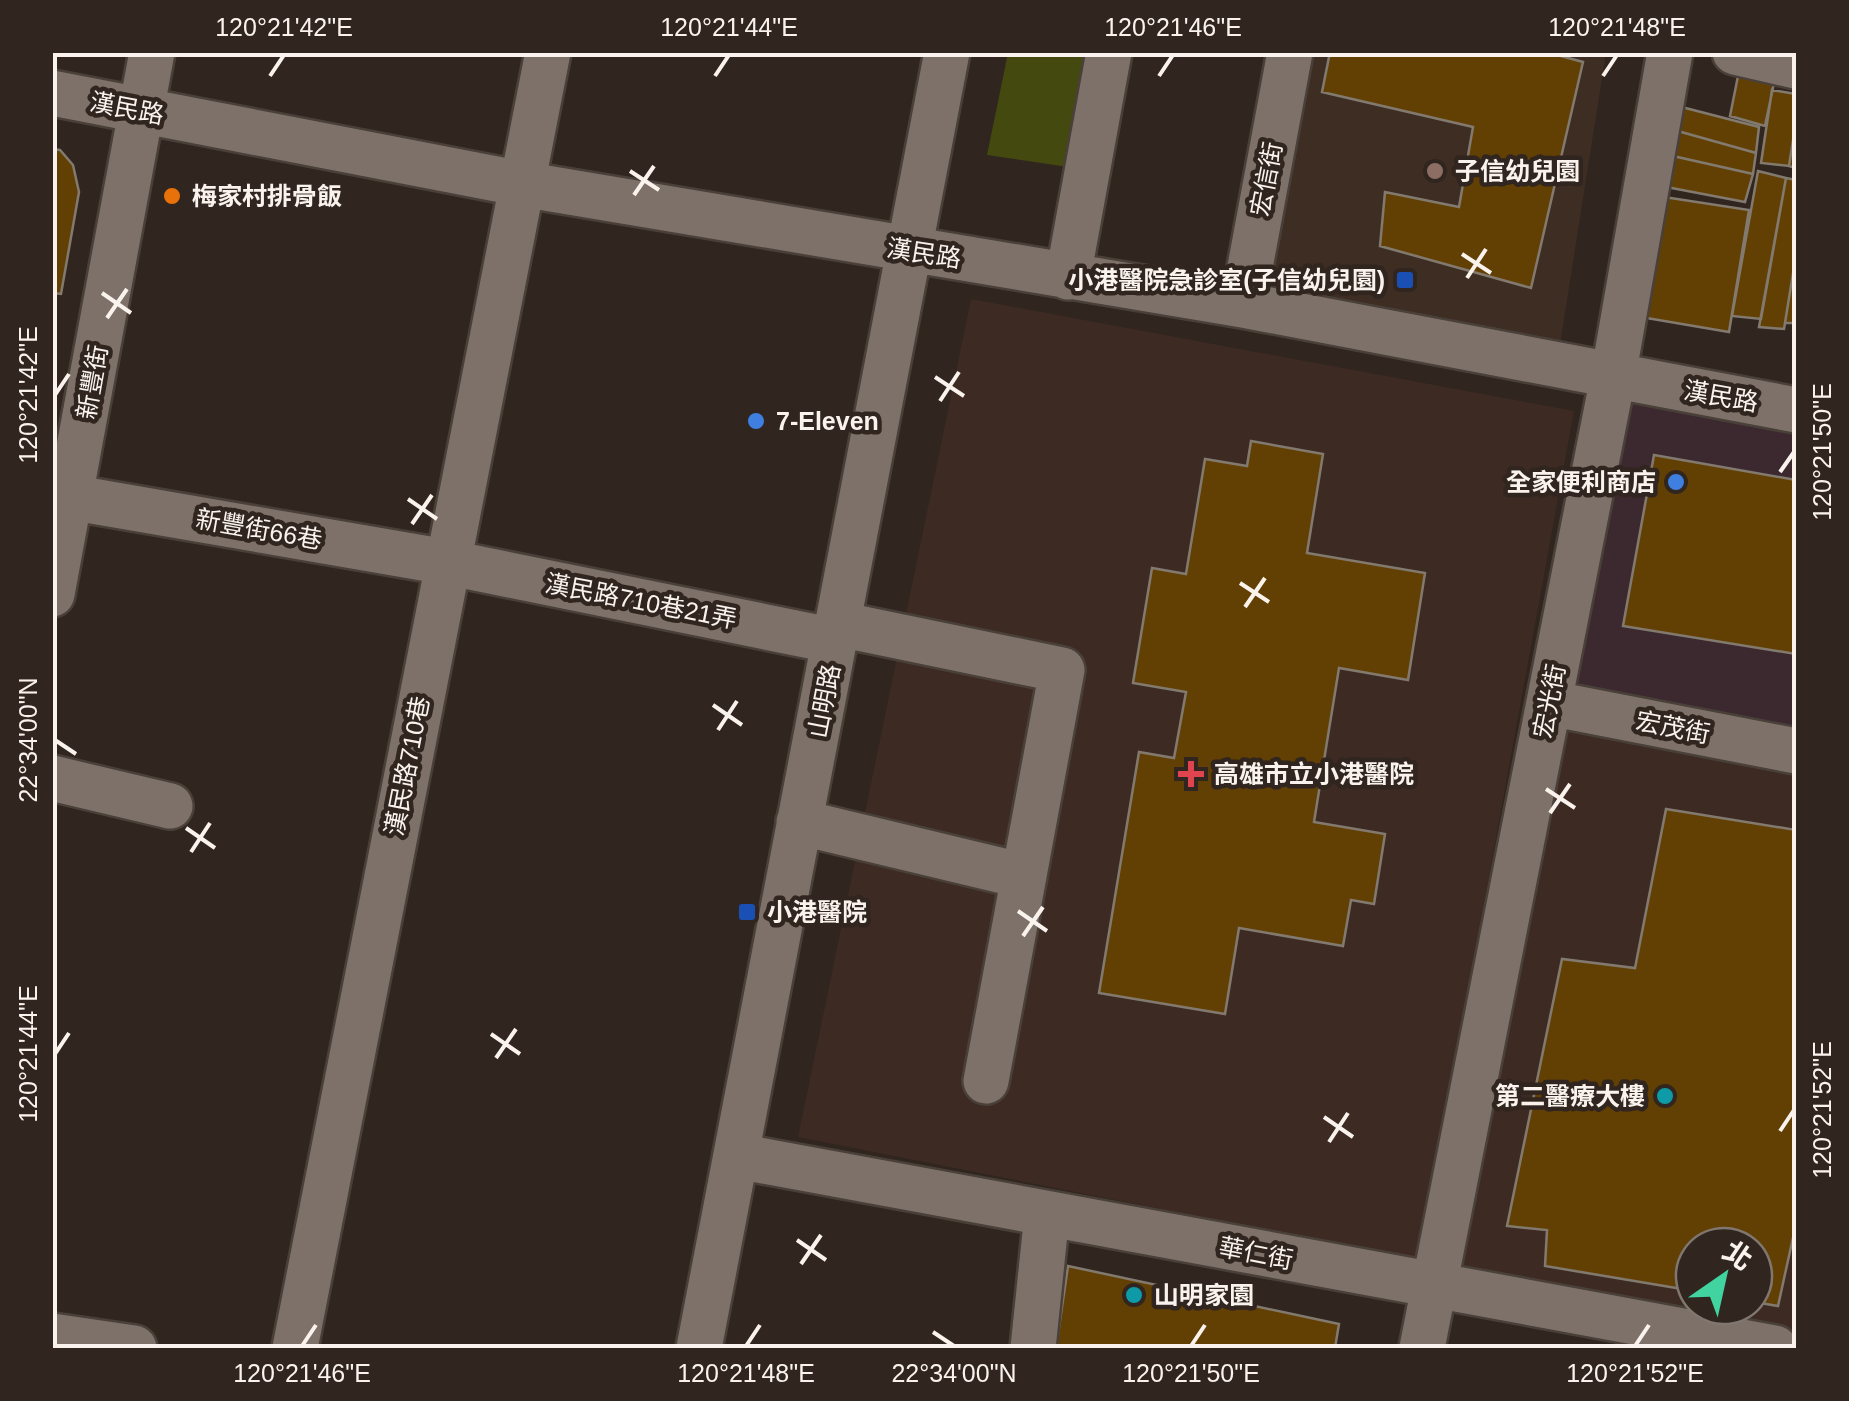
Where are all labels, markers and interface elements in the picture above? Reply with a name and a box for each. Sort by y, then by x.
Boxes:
text: 120°21'42"E [215,13,353,41]
text: 120°21'44"E [660,13,798,41]
text: 120°21'46"E [1104,13,1242,41]
text: 120°21'48"E [1548,13,1686,41]
street label: 漢民路 [88,87,166,129]
street label: 宏信街 [1245,140,1287,218]
place label: 子信幼兒園 [1455,157,1580,185]
marker: 子信幼兒園 [1424,160,1446,182]
place label: 梅家村排骨飯 [192,182,342,210]
marker: 梅家村排骨飯 [161,185,183,207]
street label: 漢民路 [885,233,963,273]
place label: 小港醫院急診室(子信幼兒園) [1068,266,1385,294]
marker: 小港醫院急診室(子信幼兒園) [1394,269,1416,291]
text: 120°21'42"E [14,326,42,464]
street label: 新豐街 [72,343,112,421]
street label: 漢民路 [1682,376,1760,416]
text: 120°21'50"E [1808,383,1836,521]
place label: 7-Eleven [776,407,879,435]
marker: 7-Eleven [745,410,767,432]
place label: 全家便利商店 [1506,468,1656,496]
marker: 全家便利商店 [1665,471,1687,493]
street label: 新豐街66巷 [194,504,324,554]
street label: 漢民路710巷21弄 [543,569,739,633]
street label: 山明路 [803,662,845,740]
street label: 宏光街 [1528,662,1570,740]
text: 22°34'00"N [14,677,42,803]
street label: 漢民路710巷 [380,694,434,838]
street label: 宏茂街 [1634,706,1712,748]
place label: 高雄市立小港醫院 [1214,760,1414,788]
marker: 高雄市立小港醫院 [1178,761,1204,787]
place label: 小港醫院 [767,898,867,926]
marker: 小港醫院 [736,901,758,923]
text: 120°21'44"E [14,985,42,1123]
text: 120°21'52"E [1808,1041,1836,1179]
place label: 第二醫療大樓 [1495,1082,1645,1110]
marker: 第二醫療大樓 [1654,1085,1676,1107]
north arrow [1674,1226,1774,1326]
street label: 華仁街 [1217,1232,1295,1274]
text: 北 [1717,1235,1758,1276]
place label: 山明家園 [1154,1281,1254,1309]
marker: 山明家園 [1123,1284,1145,1306]
text: 120°21'46"E [233,1359,371,1387]
text: 120°21'48"E [677,1359,815,1387]
text: 22°34'00"N [891,1359,1017,1387]
text: 120°21'50"E [1122,1359,1260,1387]
text: 120°21'52"E [1566,1359,1704,1387]

